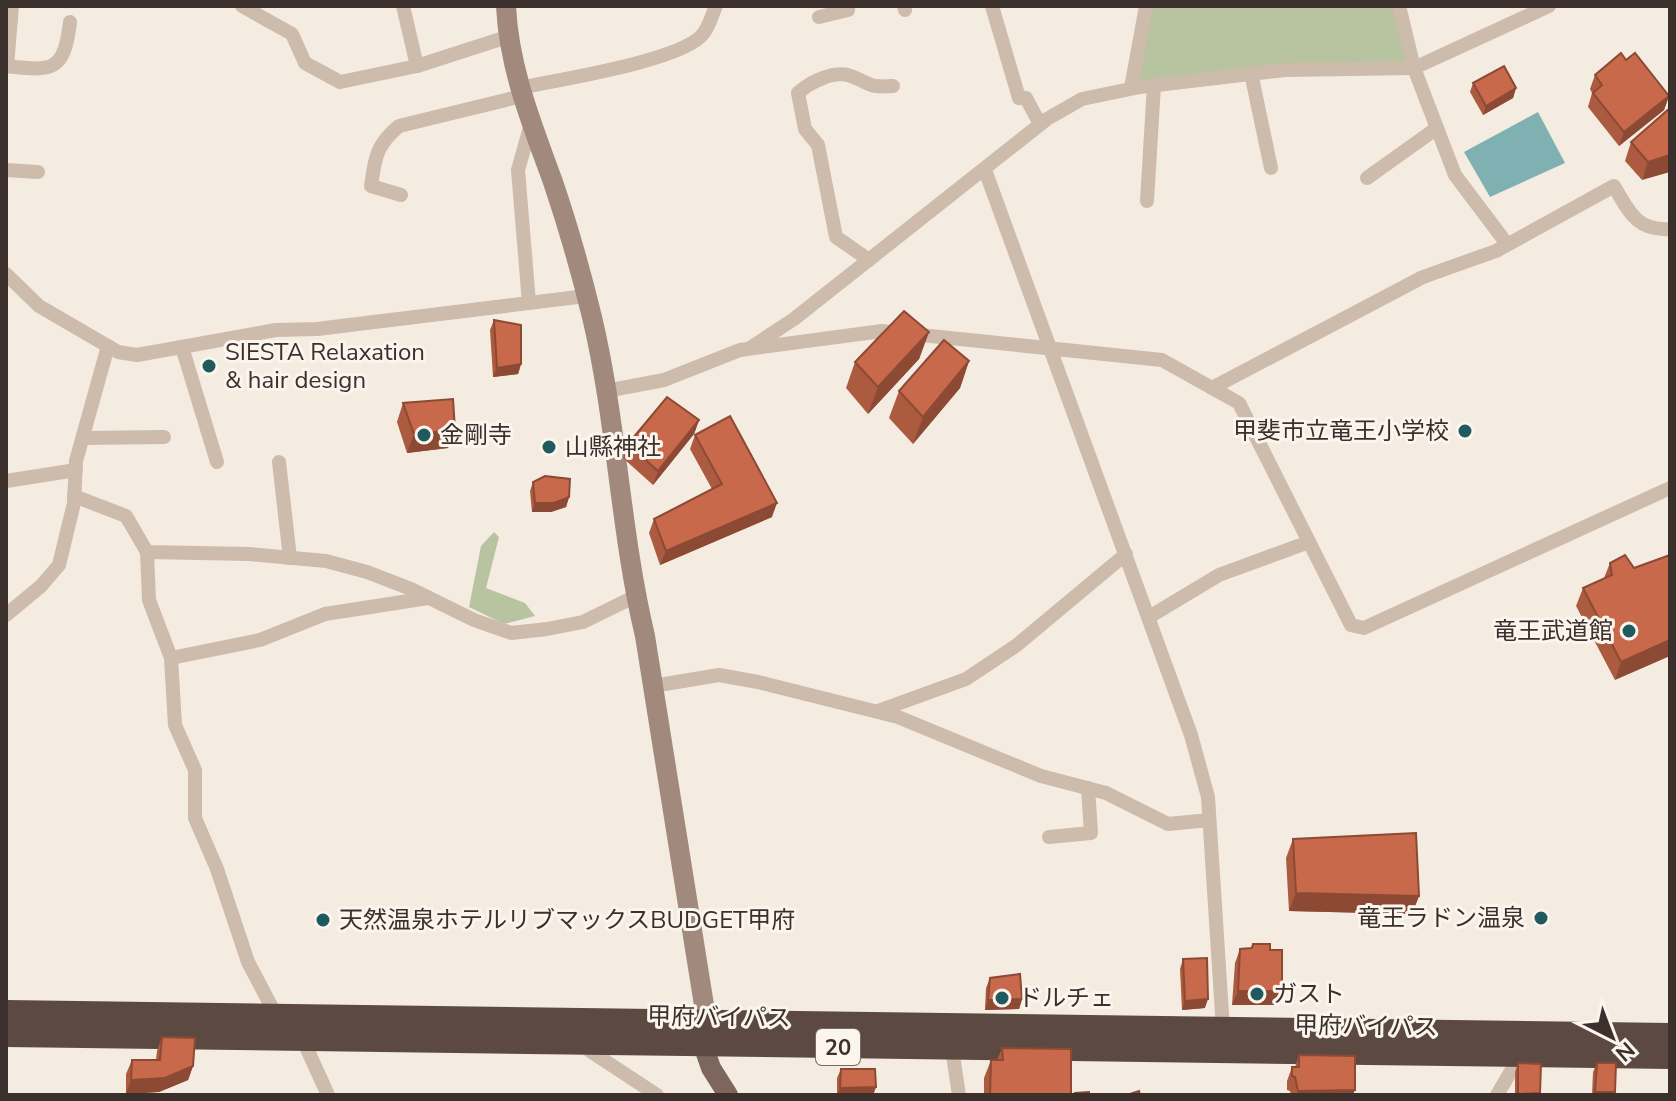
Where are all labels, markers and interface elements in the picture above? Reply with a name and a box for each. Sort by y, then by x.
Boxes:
place label: SIESTA Relaxation & hair design [225,336,425,396]
marker: SIESTA Relaxation & hair design [200,357,218,375]
place label: 甲斐市立竜王小学校 [1233,415,1449,447]
place label: 金剛寺 [440,419,512,451]
marker: 甲斐市立竜王小学校 [1456,422,1474,440]
marker: 金剛寺 [415,426,433,444]
place label: 山縣神社 [565,431,661,463]
marker: 山縣神社 [540,438,558,456]
place label: 竜王武道館 [1493,615,1613,647]
marker: 竜王武道館 [1620,622,1638,640]
place label: 竜王ラドン温泉 [1357,902,1525,934]
place label: 天然温泉ホテルリブマックスBUDGET甲府 [339,904,795,936]
marker: 竜王ラドン温泉 [1532,909,1550,927]
marker: 天然温泉ホテルリブマックスBUDGET甲府 [314,911,332,929]
place label: ガスト [1273,978,1345,1010]
place label: ドルチェ [1018,982,1114,1014]
marker: ガスト [1248,985,1266,1003]
marker: ドルチェ [993,989,1011,1007]
north arrow [1572,997,1652,1077]
street label: 甲府バイパス [647,1000,791,1034]
street label: 甲府バイパス [1294,1009,1438,1043]
road number: 20 [816,1029,860,1065]
text: N [1609,1034,1641,1068]

